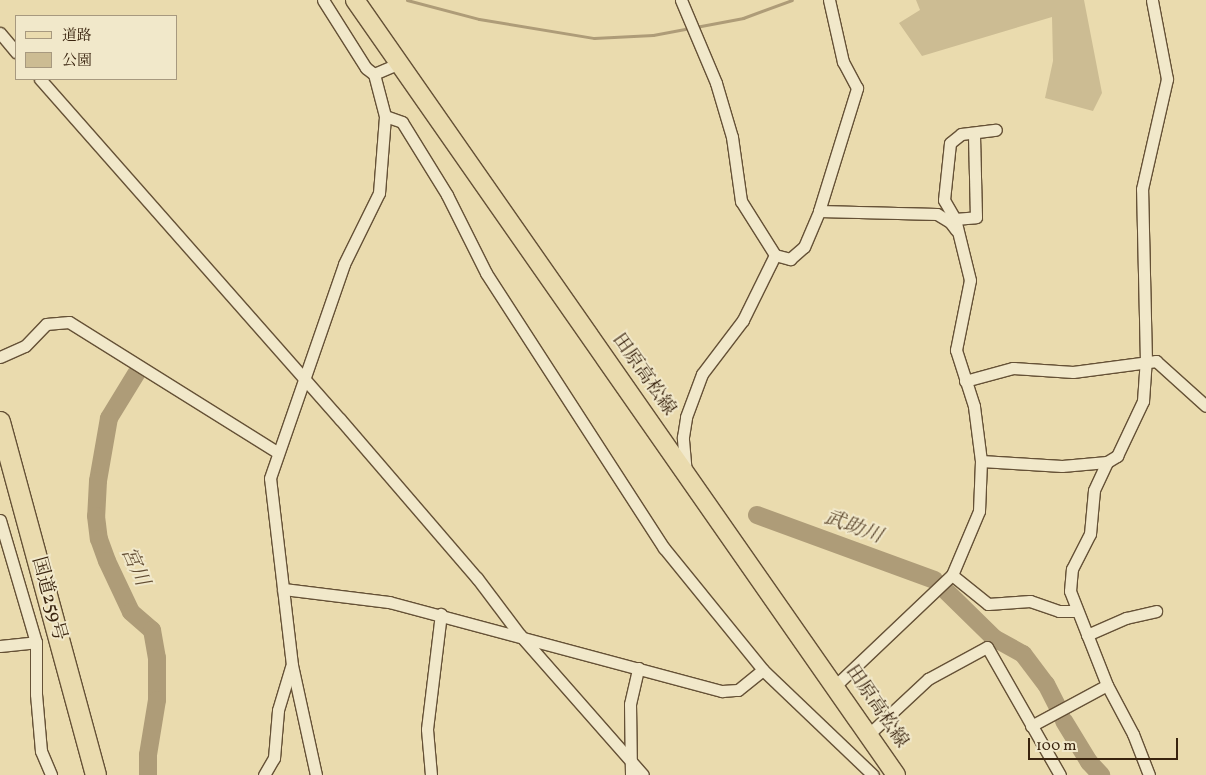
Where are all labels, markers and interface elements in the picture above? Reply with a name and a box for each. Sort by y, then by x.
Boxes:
legend [15,15,178,80]
text: 道路 [62,26,92,47]
text: 公園 [62,51,92,72]
street label: 田原高松線 [606,330,680,420]
water label: 武助川 [821,506,885,550]
water label: 宮川 [115,544,153,590]
street label: 国道259号 [26,555,70,643]
street label: 田原高松線 [840,661,912,753]
scale bar [1031,728,1181,760]
text: 100 m [1036,736,1076,757]

